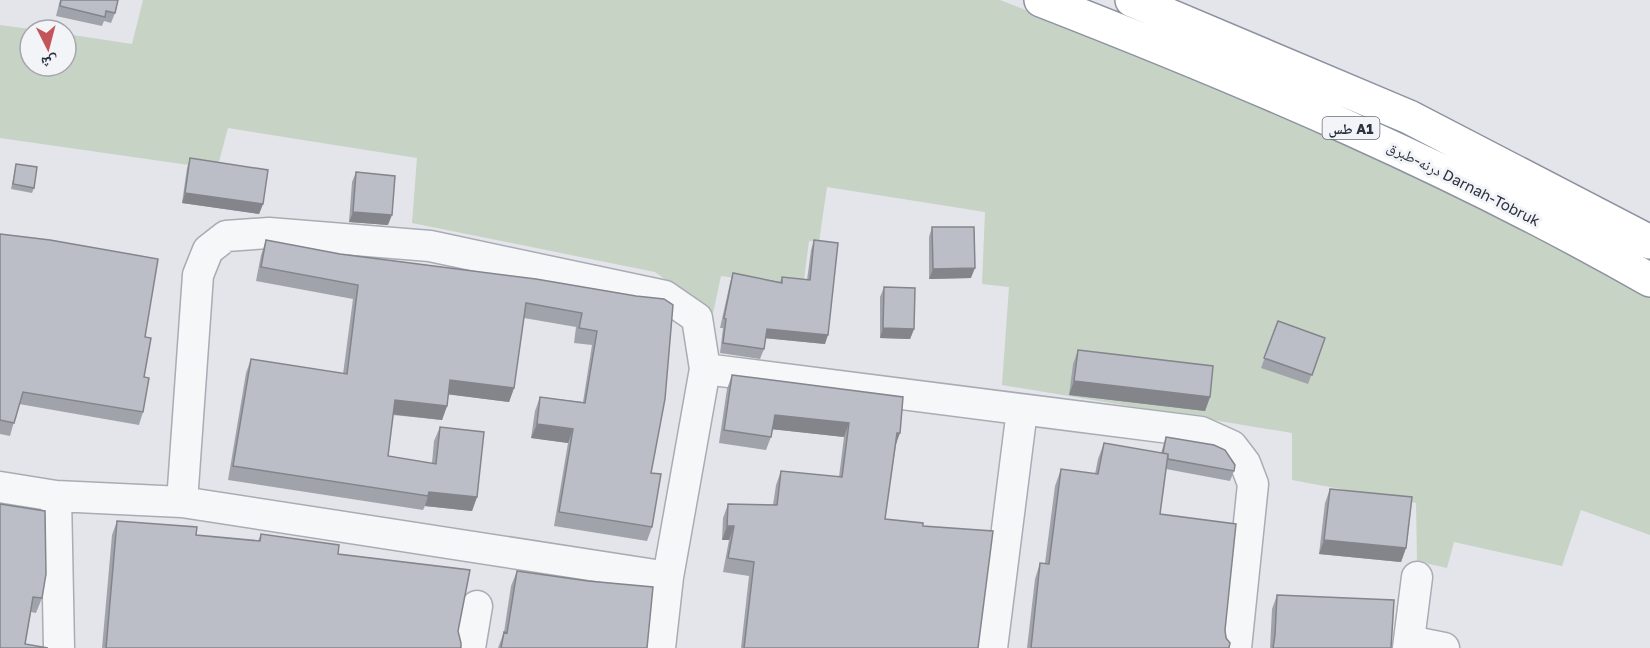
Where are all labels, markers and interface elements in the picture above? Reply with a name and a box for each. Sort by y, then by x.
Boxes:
north arrow [18,18,78,78]
text: ش [40,52,59,74]
road number: طس A1 [1322,117,1380,139]
street label: درنه-طبرق Darnah-Tobruk [1384,137,1544,231]

